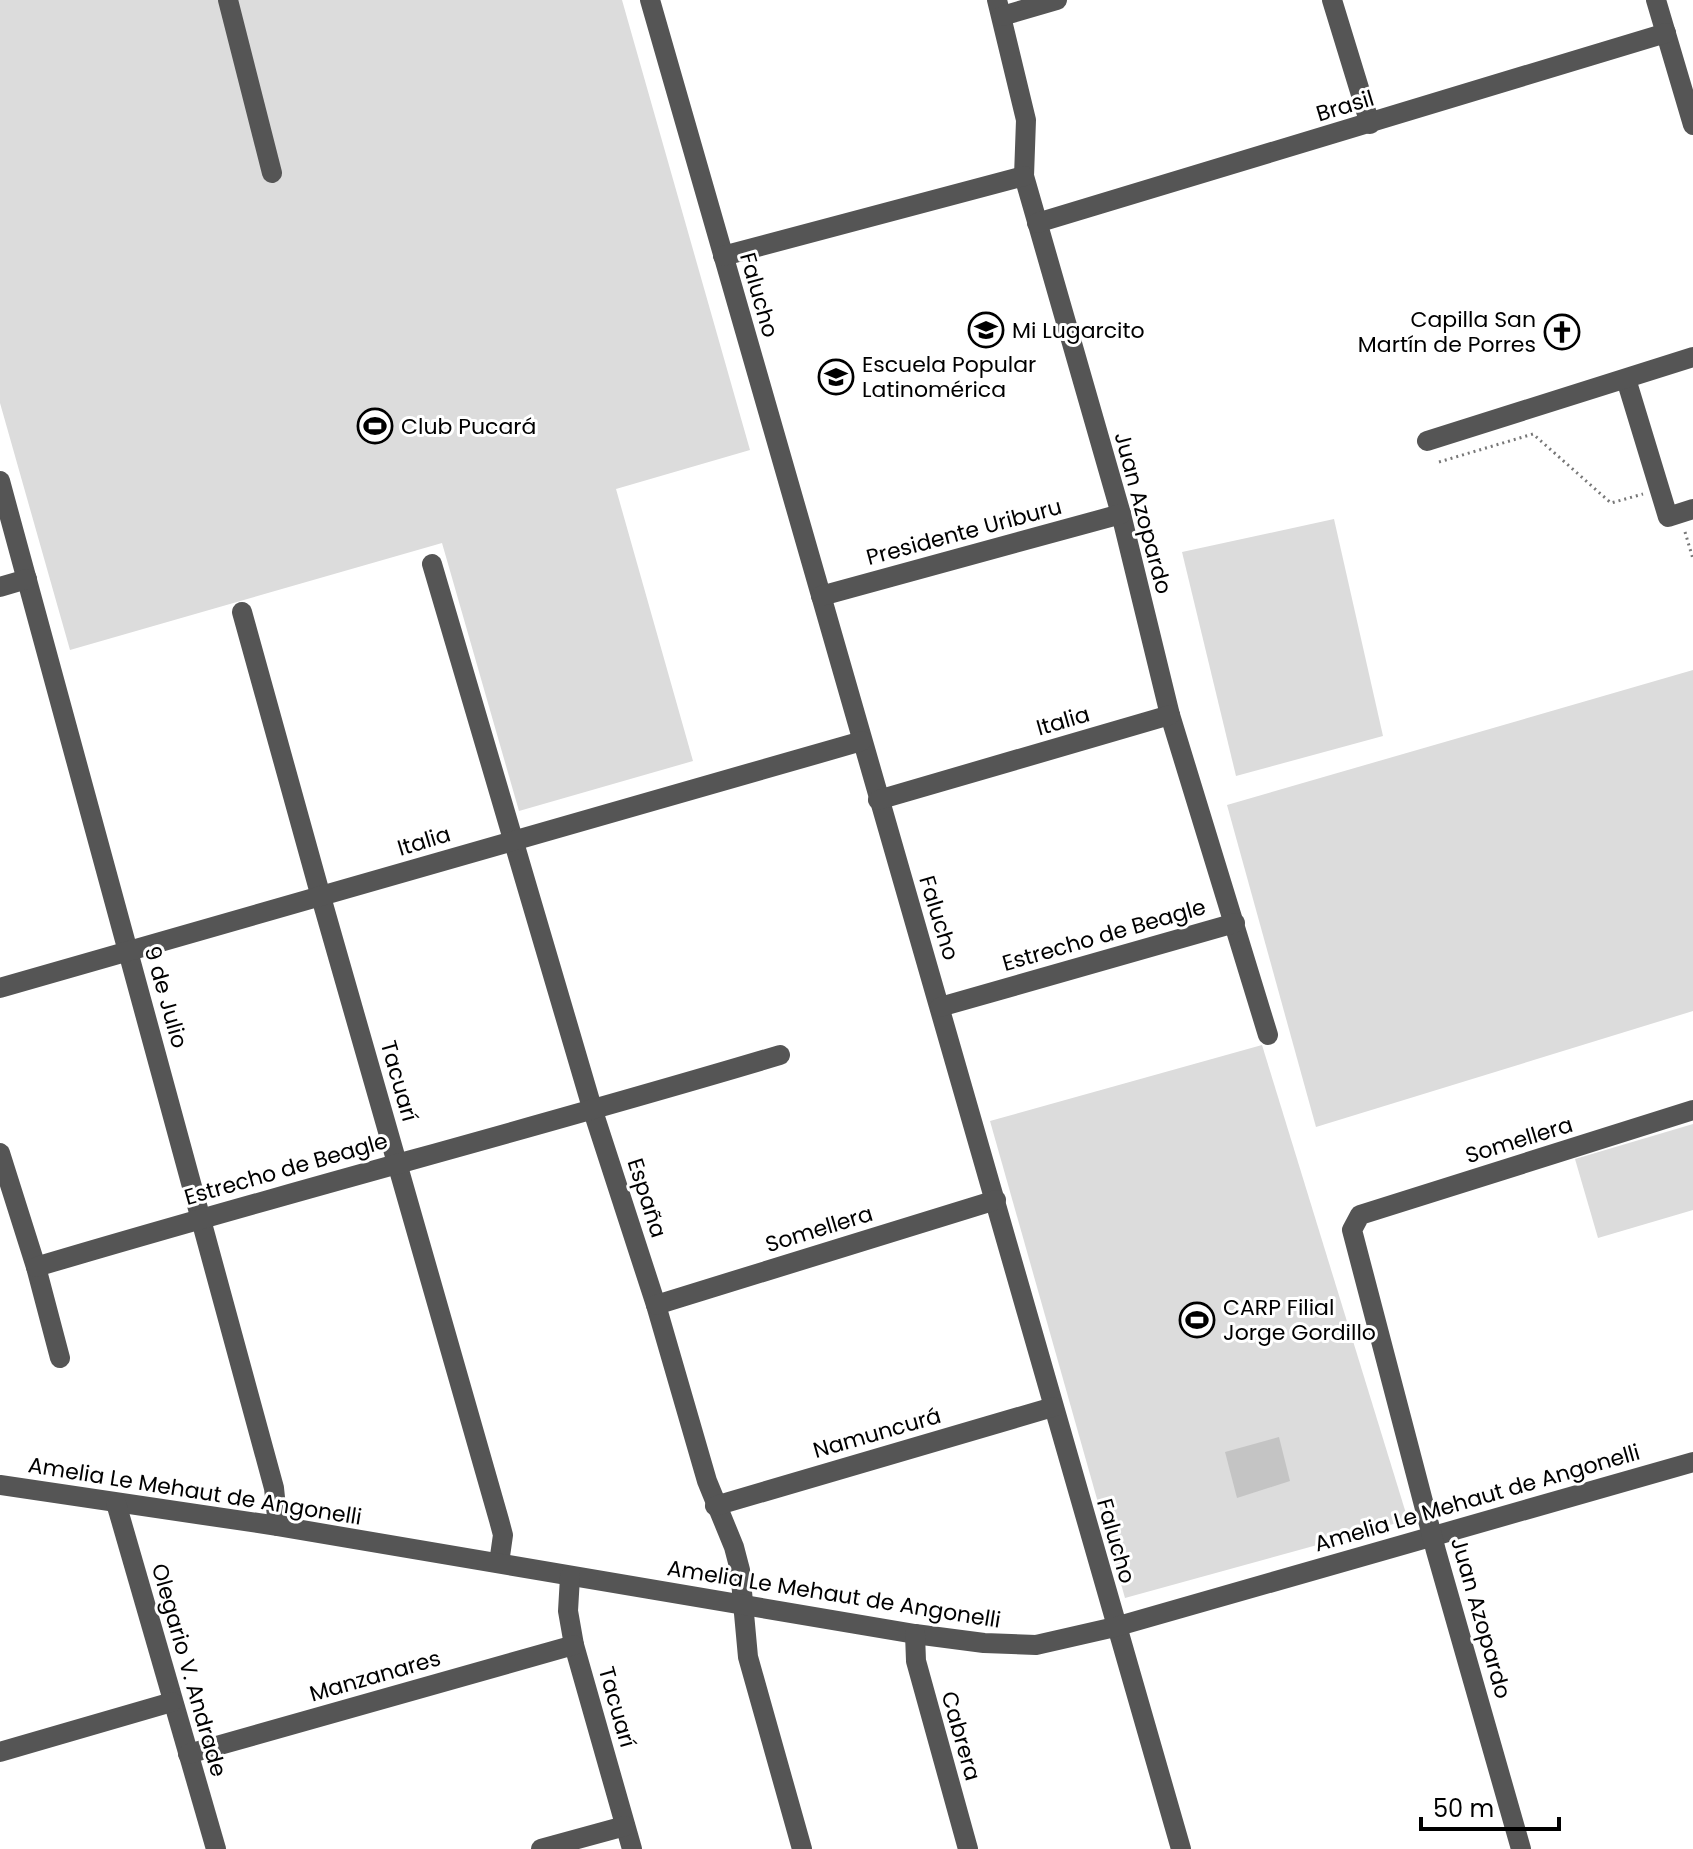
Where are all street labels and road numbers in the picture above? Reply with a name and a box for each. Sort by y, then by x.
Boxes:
street label: Brasil [1312,83,1378,129]
street label: Falucho [732,249,786,341]
street label: Juan Azopardo [1106,429,1180,597]
street label: Presidente Uriburu [863,491,1065,573]
street label: Italia [1033,699,1093,743]
street label: Italia [394,818,454,864]
street label: Falucho [911,872,967,964]
street label: Estrecho de Beagle [999,891,1209,979]
street label: 9 de Julio [137,942,195,1052]
street label: Tacuarí [373,1037,425,1125]
street label: Somellera [1461,1109,1577,1171]
street label: Estrecho de Beagle [181,1125,391,1213]
street label: España [620,1154,674,1242]
street label: Somellera [761,1198,877,1260]
street label: Namuncurá [809,1400,945,1466]
street label: Amelia Le Mehaut de Angonelli [1311,1437,1643,1559]
street label: Amelia Le Mehaut de Angonelli [26,1449,364,1533]
street label: Falucho [1089,1495,1143,1587]
street label: Juan Azopardo [1443,1534,1519,1702]
street label: Amelia Le Mehaut de Angonelli [665,1552,1003,1636]
street label: Olegario V. Andrade [144,1560,234,1780]
street label: Manzanares [306,1642,444,1710]
street label: Tacuarí [591,1663,643,1751]
street label: Cabrera [933,1688,989,1784]

